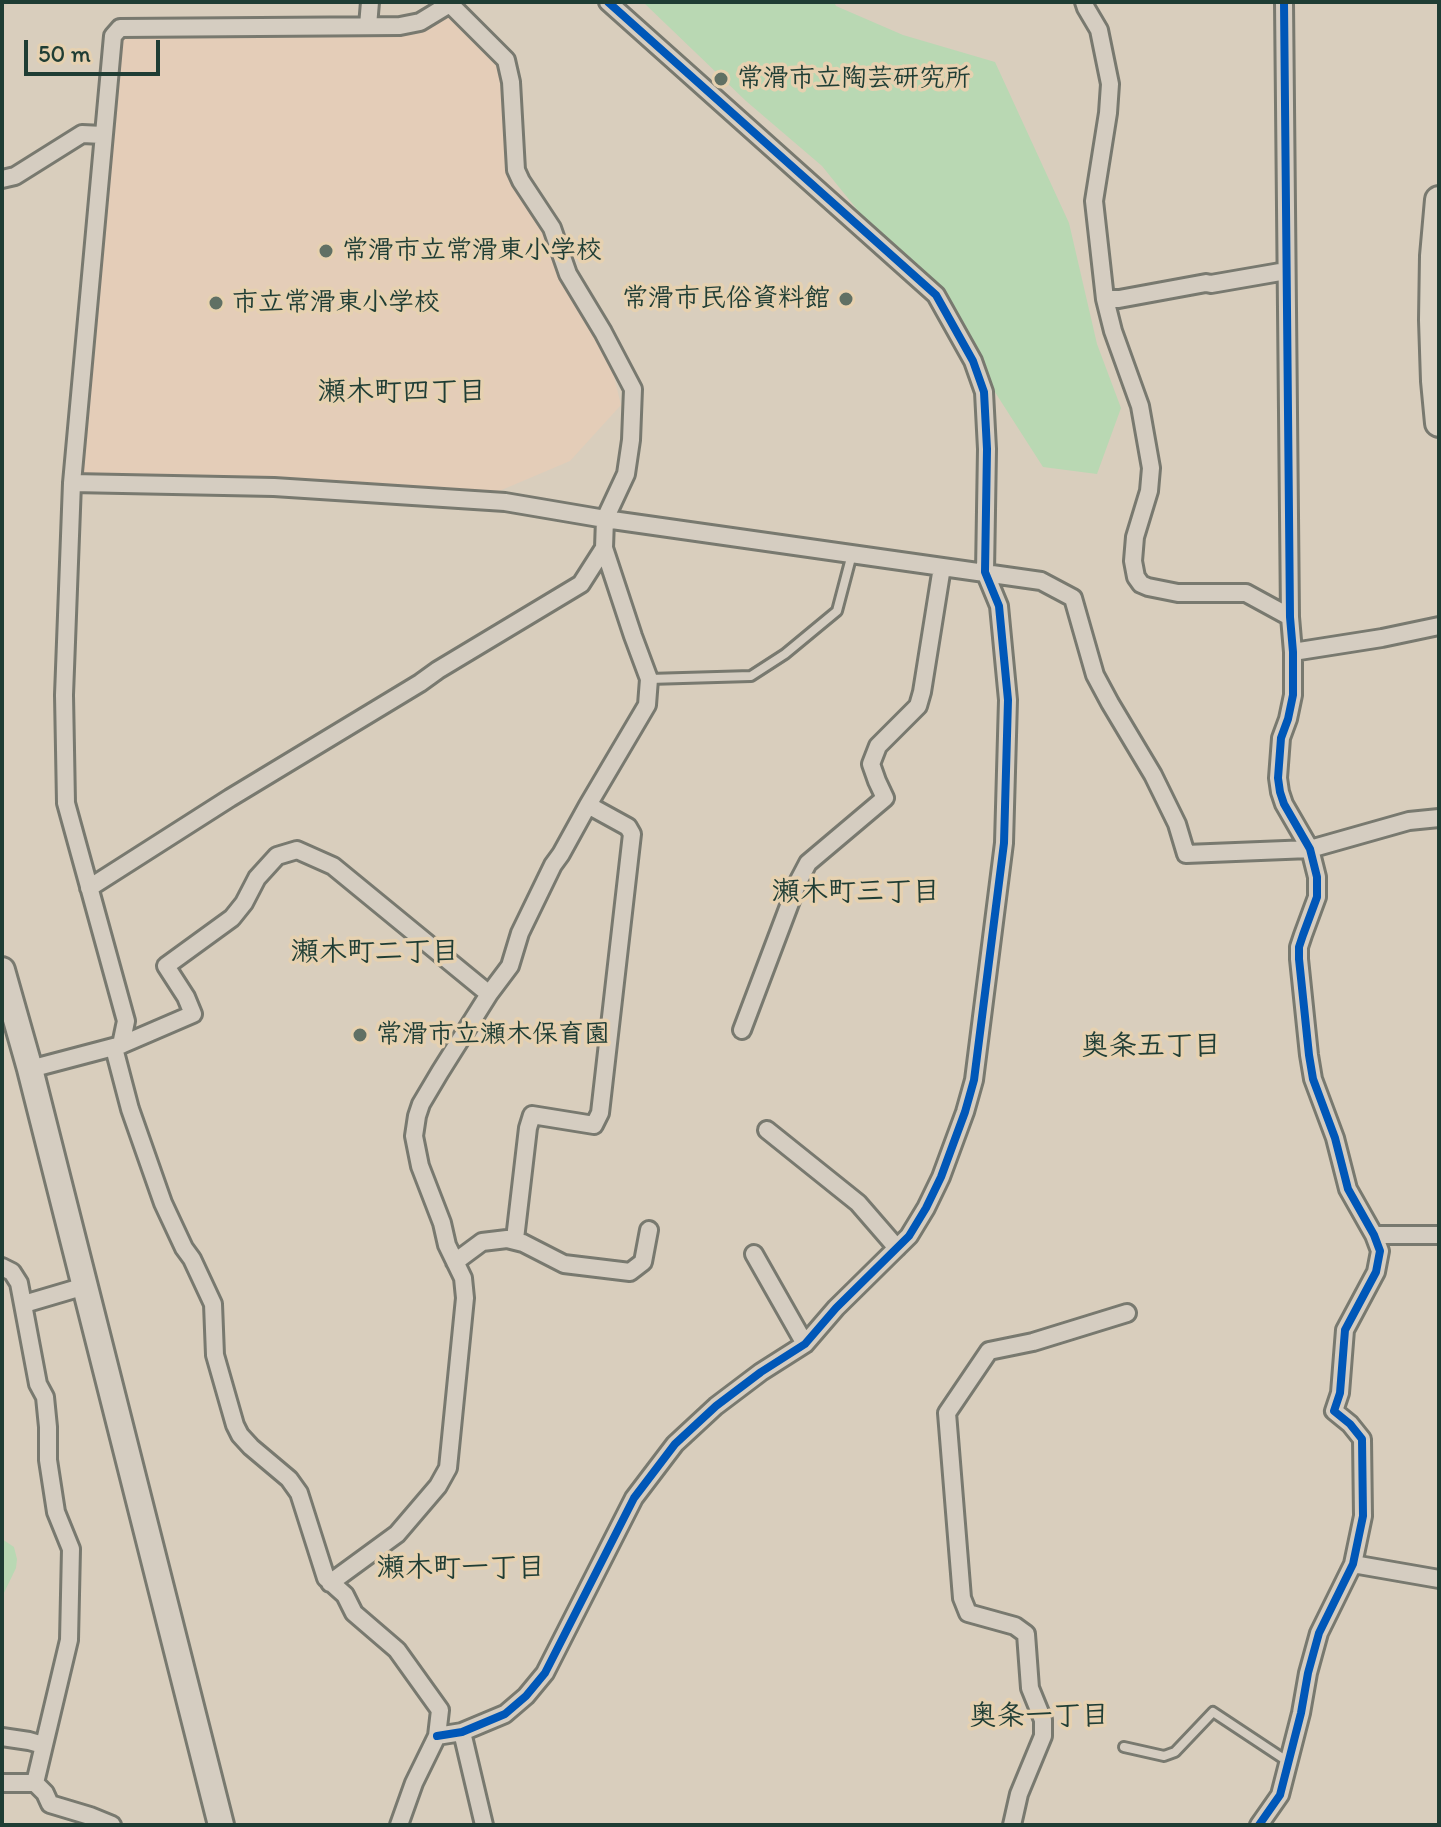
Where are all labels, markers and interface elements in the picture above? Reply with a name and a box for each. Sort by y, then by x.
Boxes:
scale bar [28,24,164,74]
text: 50 m [38,39,91,68]
place label: 常滑市立陶芸研究所 [737,63,971,95]
marker: 常滑市立陶芸研究所 [712,70,730,88]
place label: 常滑市立常滑東小学校 [342,235,602,267]
marker: 常滑市立常滑東小学校 [317,242,335,260]
place label: 常滑市民俗資料館 [622,283,830,315]
place label: 市立常滑東小学校 [232,287,440,319]
marker: 常滑市民俗資料館 [837,290,855,308]
marker: 市立常滑東小学校 [207,294,225,312]
district label: 瀬木町四丁目 [318,376,486,410]
district label: 瀬木町三丁目 [772,876,940,910]
district label: 瀬木町二丁目 [291,936,459,970]
place label: 常滑市立瀬木保育園 [376,1019,610,1051]
marker: 常滑市立瀬木保育園 [351,1026,369,1044]
district label: 奥条五丁目 [1081,1030,1221,1064]
district label: 瀬木町一丁目 [377,1552,545,1586]
district label: 奥条一丁目 [969,1700,1109,1734]

